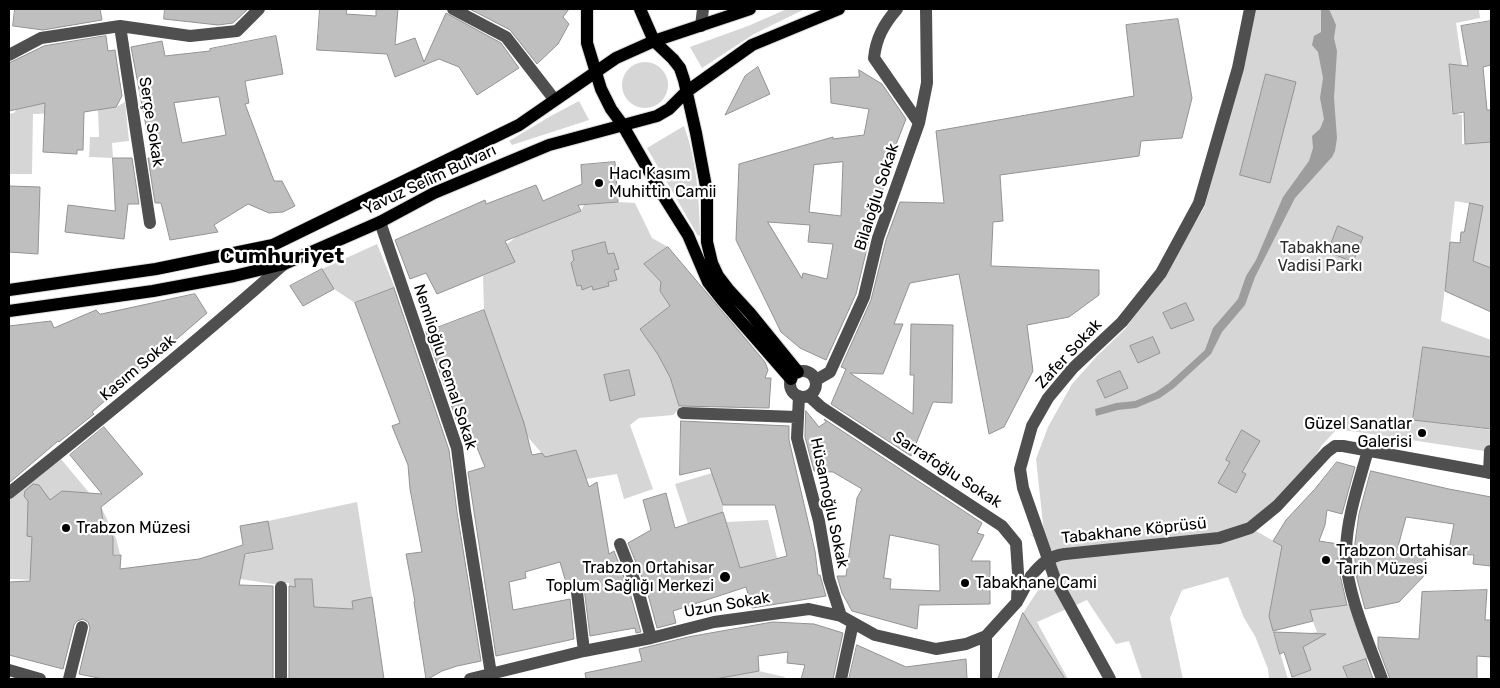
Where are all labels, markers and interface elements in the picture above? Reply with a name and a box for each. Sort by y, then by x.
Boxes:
street label: Serçe Sokak [134,76,168,168]
street label: Yavuz Selim Bulvarı [361,141,499,219]
street label: Bilaloğlu Sokak [851,141,903,253]
place label: Hacı Kasım Muhittin Camii [609,164,716,202]
marker: Hacı Kasım Muhittin Camii [593,177,605,189]
park label: Tabakhane Vadisi Parkı [1278,238,1362,276]
district label: Cumhuriyet [220,244,344,270]
street label: Nemlioğlu Cemal Sokak [409,282,481,452]
street label: Zafer Sokak [1032,315,1106,393]
street label: Kasım Sokak [96,331,180,405]
place label: Güzel Sanatlar Galerisi [1304,414,1412,452]
marker: Güzel Sanatlar Galerisi [1416,427,1428,439]
street label: Sarrafoğlu Sokak [889,428,1005,512]
street label: Hüsamoğlu Sokak [806,436,852,570]
street label: Tabakhane Köprüsü [1061,514,1207,548]
place label: Trabzon Müzesi [76,518,190,538]
marker: Trabzon Müzesi [60,522,72,534]
place label: Trabzon Ortahisar Tarih Müzesi [1336,541,1468,579]
marker: Trabzon Ortahisar Tarih Müzesi [1320,554,1332,566]
place label: Trabzon Ortahisar Toplum Sağlığı Merkezi [546,558,714,596]
marker: Trabzon Ortahisar Toplum Sağlığı Merkezi [718,570,732,584]
place label: Tabakhane Cami [975,573,1097,593]
marker: Tabakhane Cami [959,577,971,589]
street label: Uzun Sokak [683,588,771,622]

